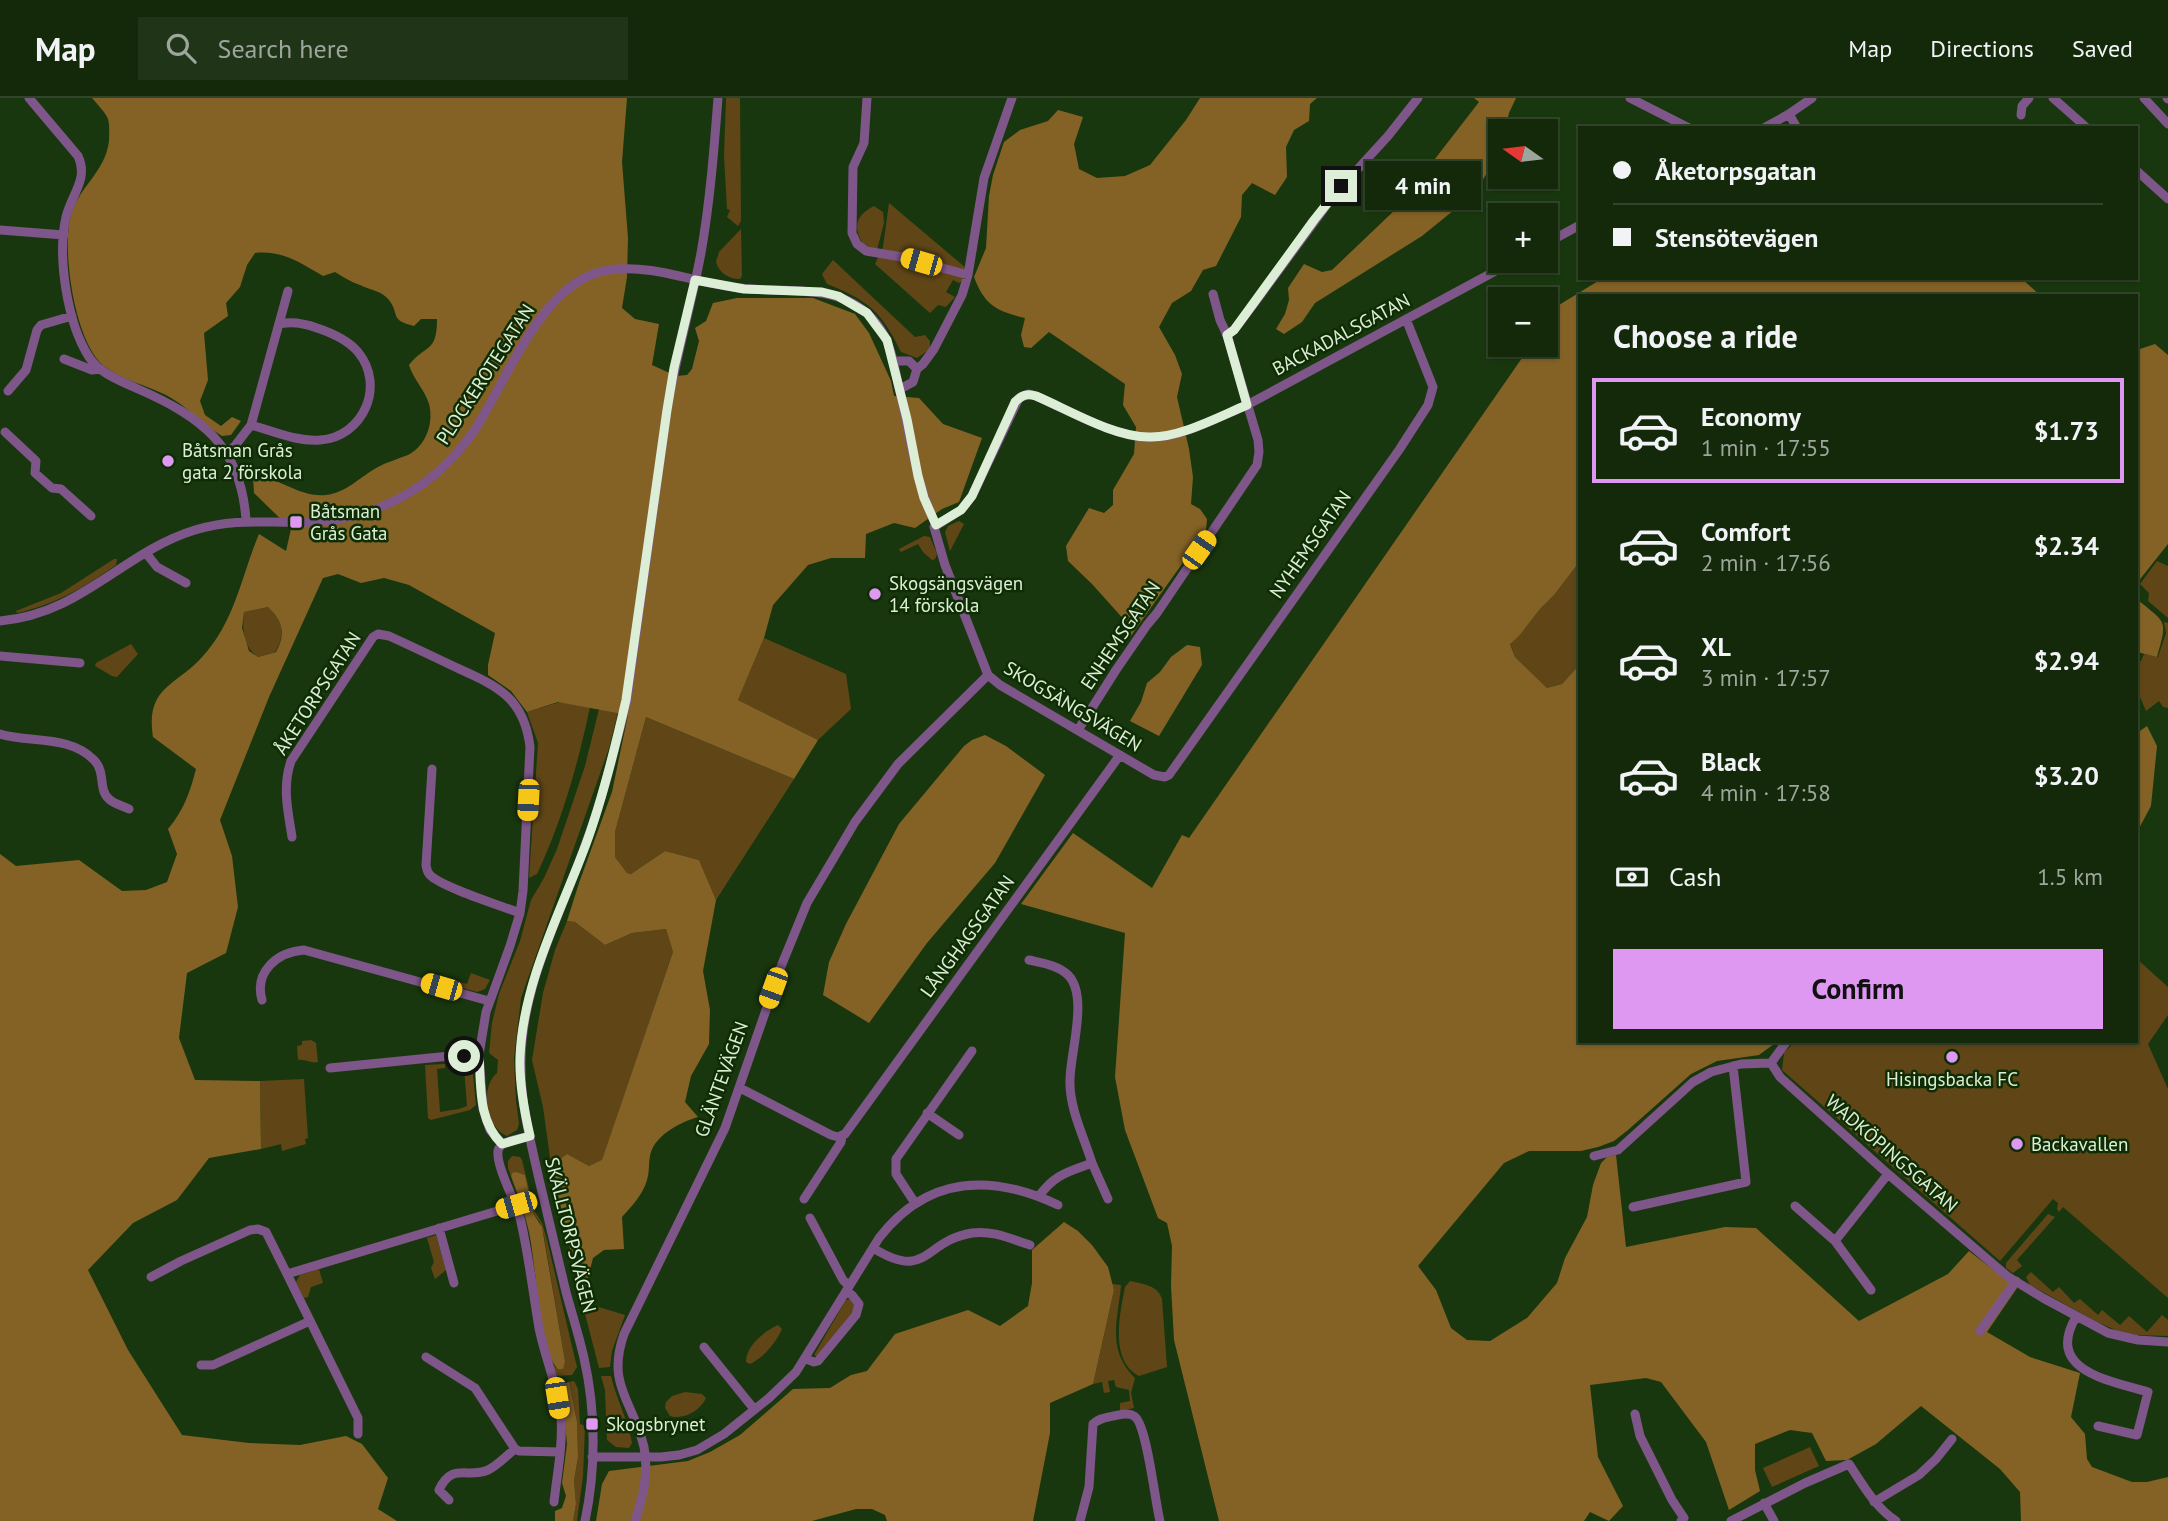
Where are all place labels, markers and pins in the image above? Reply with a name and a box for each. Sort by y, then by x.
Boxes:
place label: Båtsman Grås gata 2 förskola [182,438,303,484]
marker: Båtsman Grås gata 2 förskola [160,453,176,469]
place label: Båtsman Grås Gata [310,499,388,545]
marker: Båtsman Grås Gata [288,514,304,530]
place label: Skogsängsvägen 14 förskola [889,571,1023,617]
marker: Skogsängsvägen 14 förskola [867,586,883,602]
marker: Hisingsbacka FC [1944,1049,1960,1065]
place label: Hisingsbacka FC [1886,1067,2018,1091]
place label: Backavallen [2031,1132,2128,1156]
marker: Backavallen [2009,1136,2025,1152]
place label: Skogsbrynet [606,1412,706,1436]
marker: Skogsbrynet [584,1416,600,1432]

